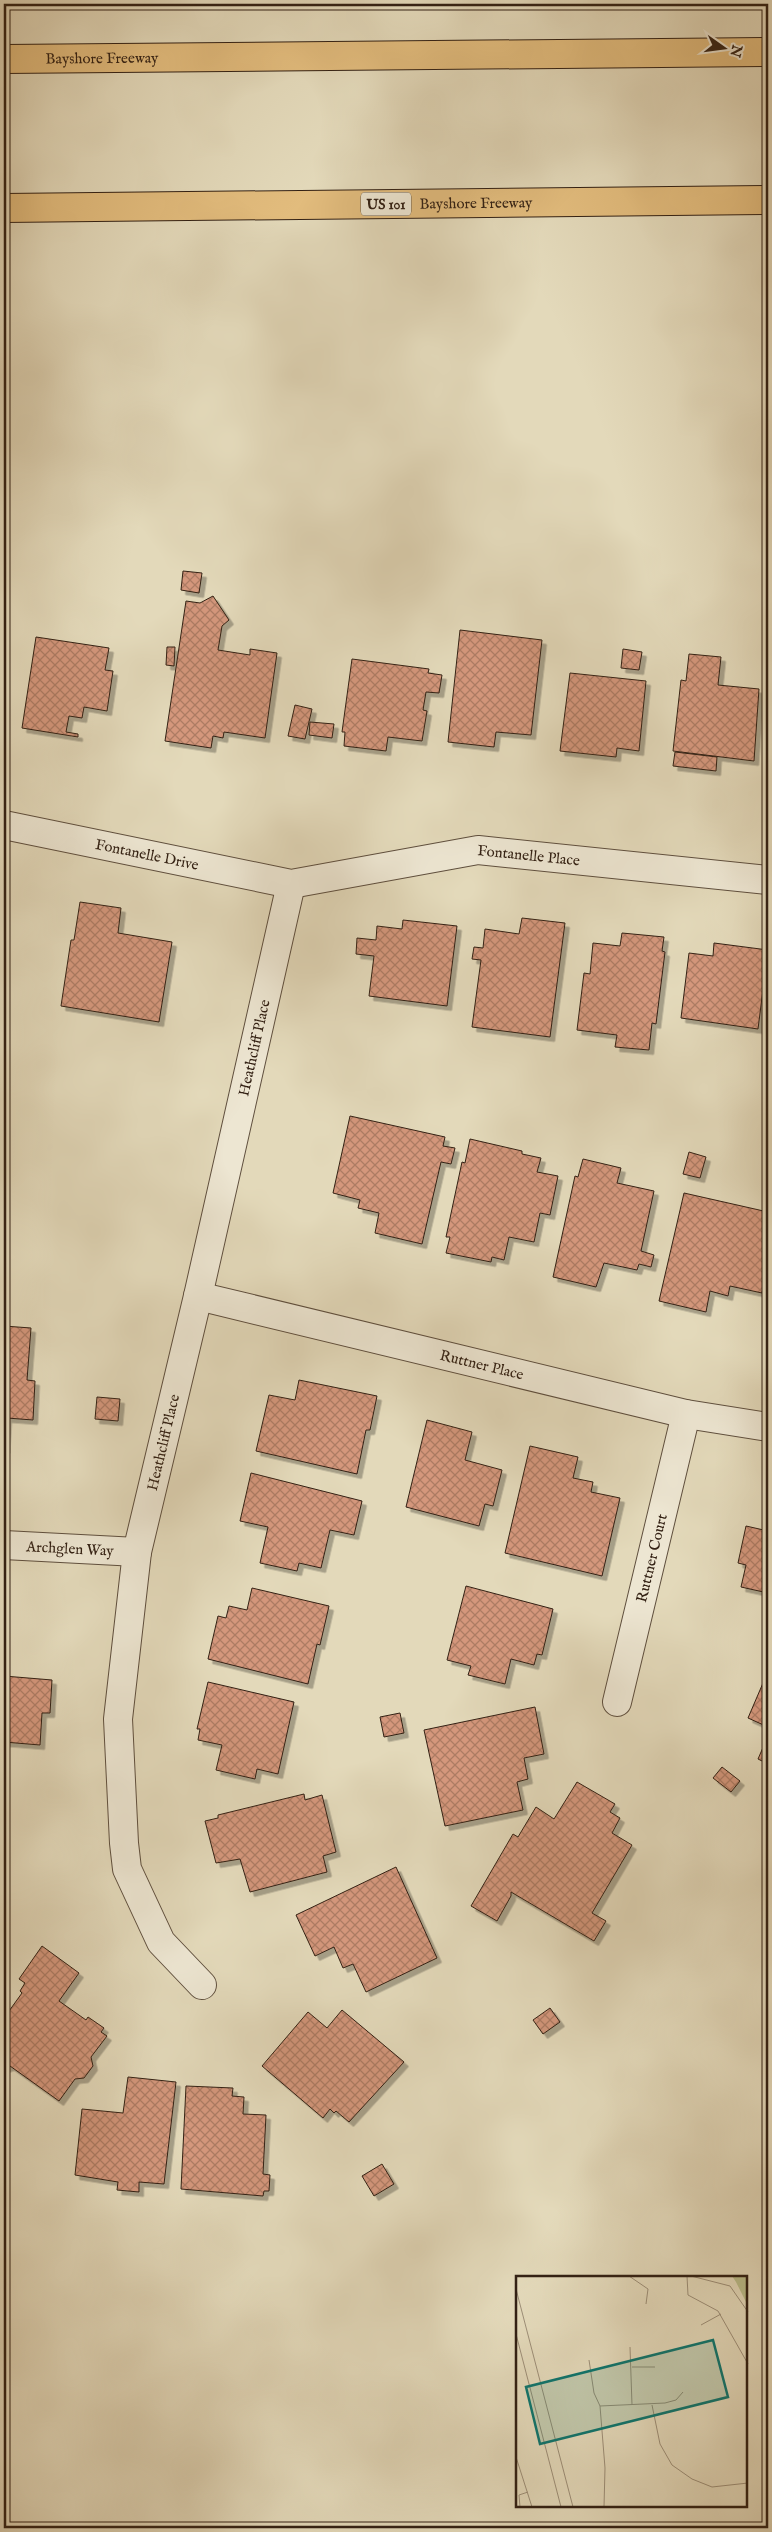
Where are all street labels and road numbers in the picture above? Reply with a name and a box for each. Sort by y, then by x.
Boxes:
street label: Bayshore Freeway [45,49,159,69]
road number: US 101 [361,192,411,215]
street label: Bayshore Freeway [419,193,533,214]
street label: Fontanelle Drive [93,835,200,875]
street label: Fontanelle Place [476,841,581,870]
street label: Heathcliff Place [234,998,275,1098]
street label: Ruttner Place [438,1346,526,1384]
street label: Heathcliff Place [143,1392,184,1493]
street label: Ruttner Court [632,1512,672,1604]
street label: Archglen Way [25,1537,115,1561]

